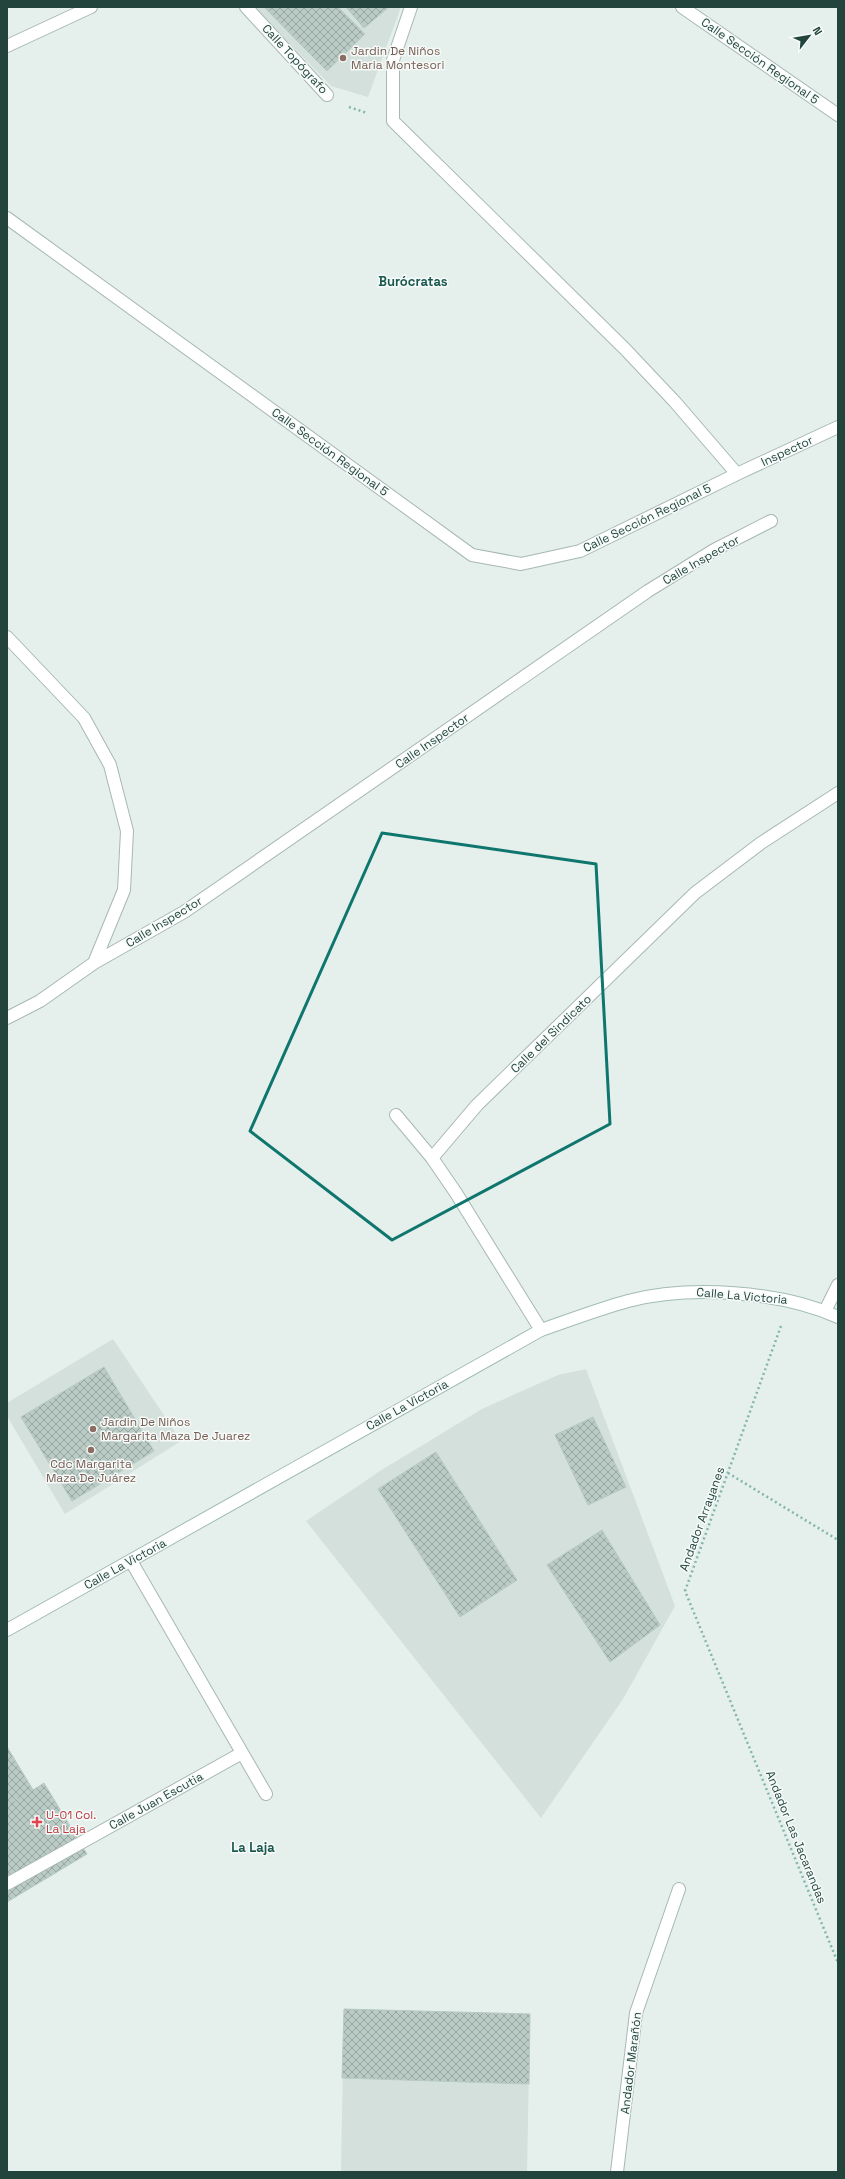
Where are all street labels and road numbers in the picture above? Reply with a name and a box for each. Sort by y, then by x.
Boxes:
street label: Calle Sección Regional 5 [698,14,822,108]
street label: Calle Topógrafo [259,21,331,97]
street label: Calle Sección Regional 5 [268,404,392,500]
street label: Inspector [758,432,816,470]
street label: Calle Sección Regional 5 [580,480,714,556]
street label: Calle Inspector [660,531,743,589]
street label: Calle Inspector [392,709,472,772]
street label: Calle Inspector [123,893,206,951]
street label: Calle del Sindicato [507,991,595,1077]
street label: Calle La Victoria [696,1284,788,1308]
street label: Calle La Victoria [363,1376,451,1434]
street label: Andador Arrayanes [676,1465,728,1573]
street label: Calle La Victoria [81,1535,169,1593]
street label: Calle Juan Escutia [106,1768,206,1833]
street label: Andador Las Jacarandas [762,1768,830,1906]
street label: Andador Marañón [617,2011,645,2115]

